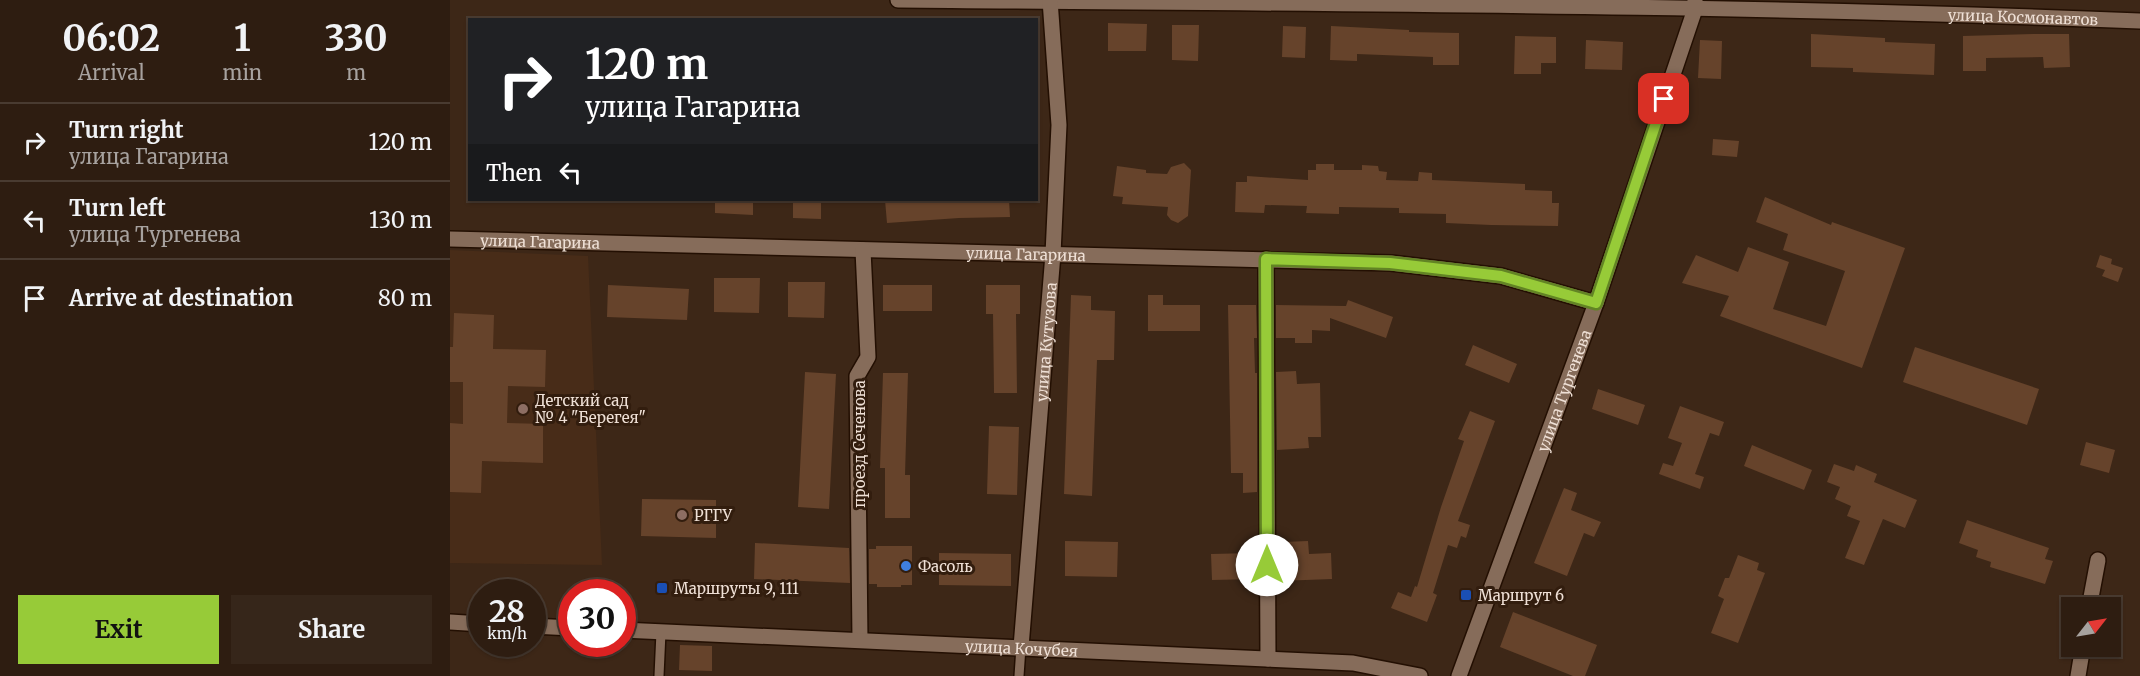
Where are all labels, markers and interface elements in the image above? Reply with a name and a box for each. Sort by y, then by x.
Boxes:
street label: улица Космонавтов [1947,5,2099,29]
text: 06:02 [62,16,160,61]
text: 1 [234,16,251,61]
text: 330 [324,16,388,61]
text: 120 m [585,38,708,90]
icon: right [486,42,564,120]
text: Arrival [78,60,145,85]
text: min [223,60,262,85]
text: m [346,60,366,85]
pin [1638,73,1689,124]
icon: arrive [1647,82,1680,115]
text: улица Гагарина [585,90,801,124]
text: Turn right [69,116,183,144]
icon: right [18,126,51,159]
text: 120 m [368,128,432,156]
text: улица Гагарина [69,144,229,169]
icon: left [554,156,587,189]
text: Then [486,159,542,187]
text: Turn left [69,194,166,222]
icon: left [18,204,51,237]
text: 130 m [369,206,432,234]
text: улица Тургенева [69,222,241,247]
street label: улица Гагарина [480,230,600,252]
street label: улица Гагарина [966,243,1086,265]
icon: arrive [18,282,51,315]
street label: улица Кутузова [1032,282,1060,402]
text: Arrive at destination [69,284,293,312]
text: 80 m [378,284,432,312]
street label: улица Тургенева [1533,327,1595,454]
street label: проезд Сеченова [850,380,869,508]
place label: Детский сад № 4 "Берегея" [535,391,646,427]
marker: Детский сад № 4 "Берегея" [516,402,530,416]
place label: РГГУ [694,506,732,525]
marker: РГГУ [675,508,689,522]
position arrow [1235,533,1299,597]
place label: Фасоль [918,557,973,576]
marker: Фасоль [899,559,913,573]
speed limit sign: 30 [558,579,636,657]
place label: Маршруты 9, 111 [674,579,799,598]
marker: Маршруты 9, 111 [655,581,669,595]
place label: Маршрут 6 [1478,586,1564,605]
marker: Маршрут 6 [1459,588,1473,602]
text: 28 [489,592,525,630]
button: Exit [18,595,219,664]
button: Share [231,595,432,664]
north arrow [2061,597,2121,657]
map controls [2061,597,2121,657]
text: km/h [487,624,527,643]
street label: улица Кочубея [965,636,1079,660]

